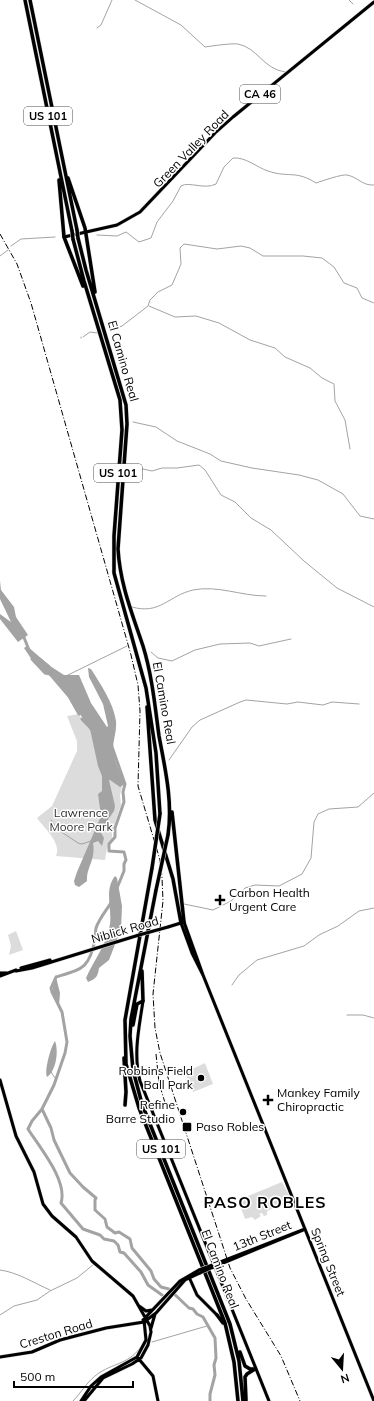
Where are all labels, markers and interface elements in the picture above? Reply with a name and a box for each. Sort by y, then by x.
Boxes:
road number: CA 46 [240,85,280,103]
road number: US 101 [24,107,72,125]
street label: Green Valley Road [150,107,232,191]
street label: El Camino Real [105,319,142,403]
road number: US 101 [94,464,142,482]
street label: El Camino Real [150,661,179,745]
park label: Lawrence Moore Park [49,805,113,834]
place label: Carbon Health Urgent Care [229,885,310,914]
marker: Carbon Health Urgent Care [214,894,226,906]
street label: Niblick Road [89,913,160,946]
place label: Robbins Field Ball Park [118,1063,194,1092]
marker: Robbins Field Ball Park [196,1073,206,1083]
place label: Mankey Family Chiropractic [277,1085,360,1114]
marker: Mankey Family Chiropractic [262,1094,274,1106]
place label: Refine Barre Studio [106,1097,175,1126]
marker: Refine Barre Studio [178,1107,188,1117]
place label: Paso Robles [196,1119,264,1134]
marker: Paso Robles [181,1121,193,1133]
road number: US 101 [137,1140,185,1158]
district label: PASO ROBLES [203,1192,327,1212]
street label: 13th Street [230,1217,293,1254]
street label: Spring Street [308,1225,349,1298]
street label: El Camino Real [199,1227,242,1310]
street label: Creston Road [18,1315,94,1352]
north arrow [322,1349,362,1389]
scale bar [14,1363,133,1389]
text: 500 m [20,1369,55,1384]
text: N [339,1371,351,1386]

